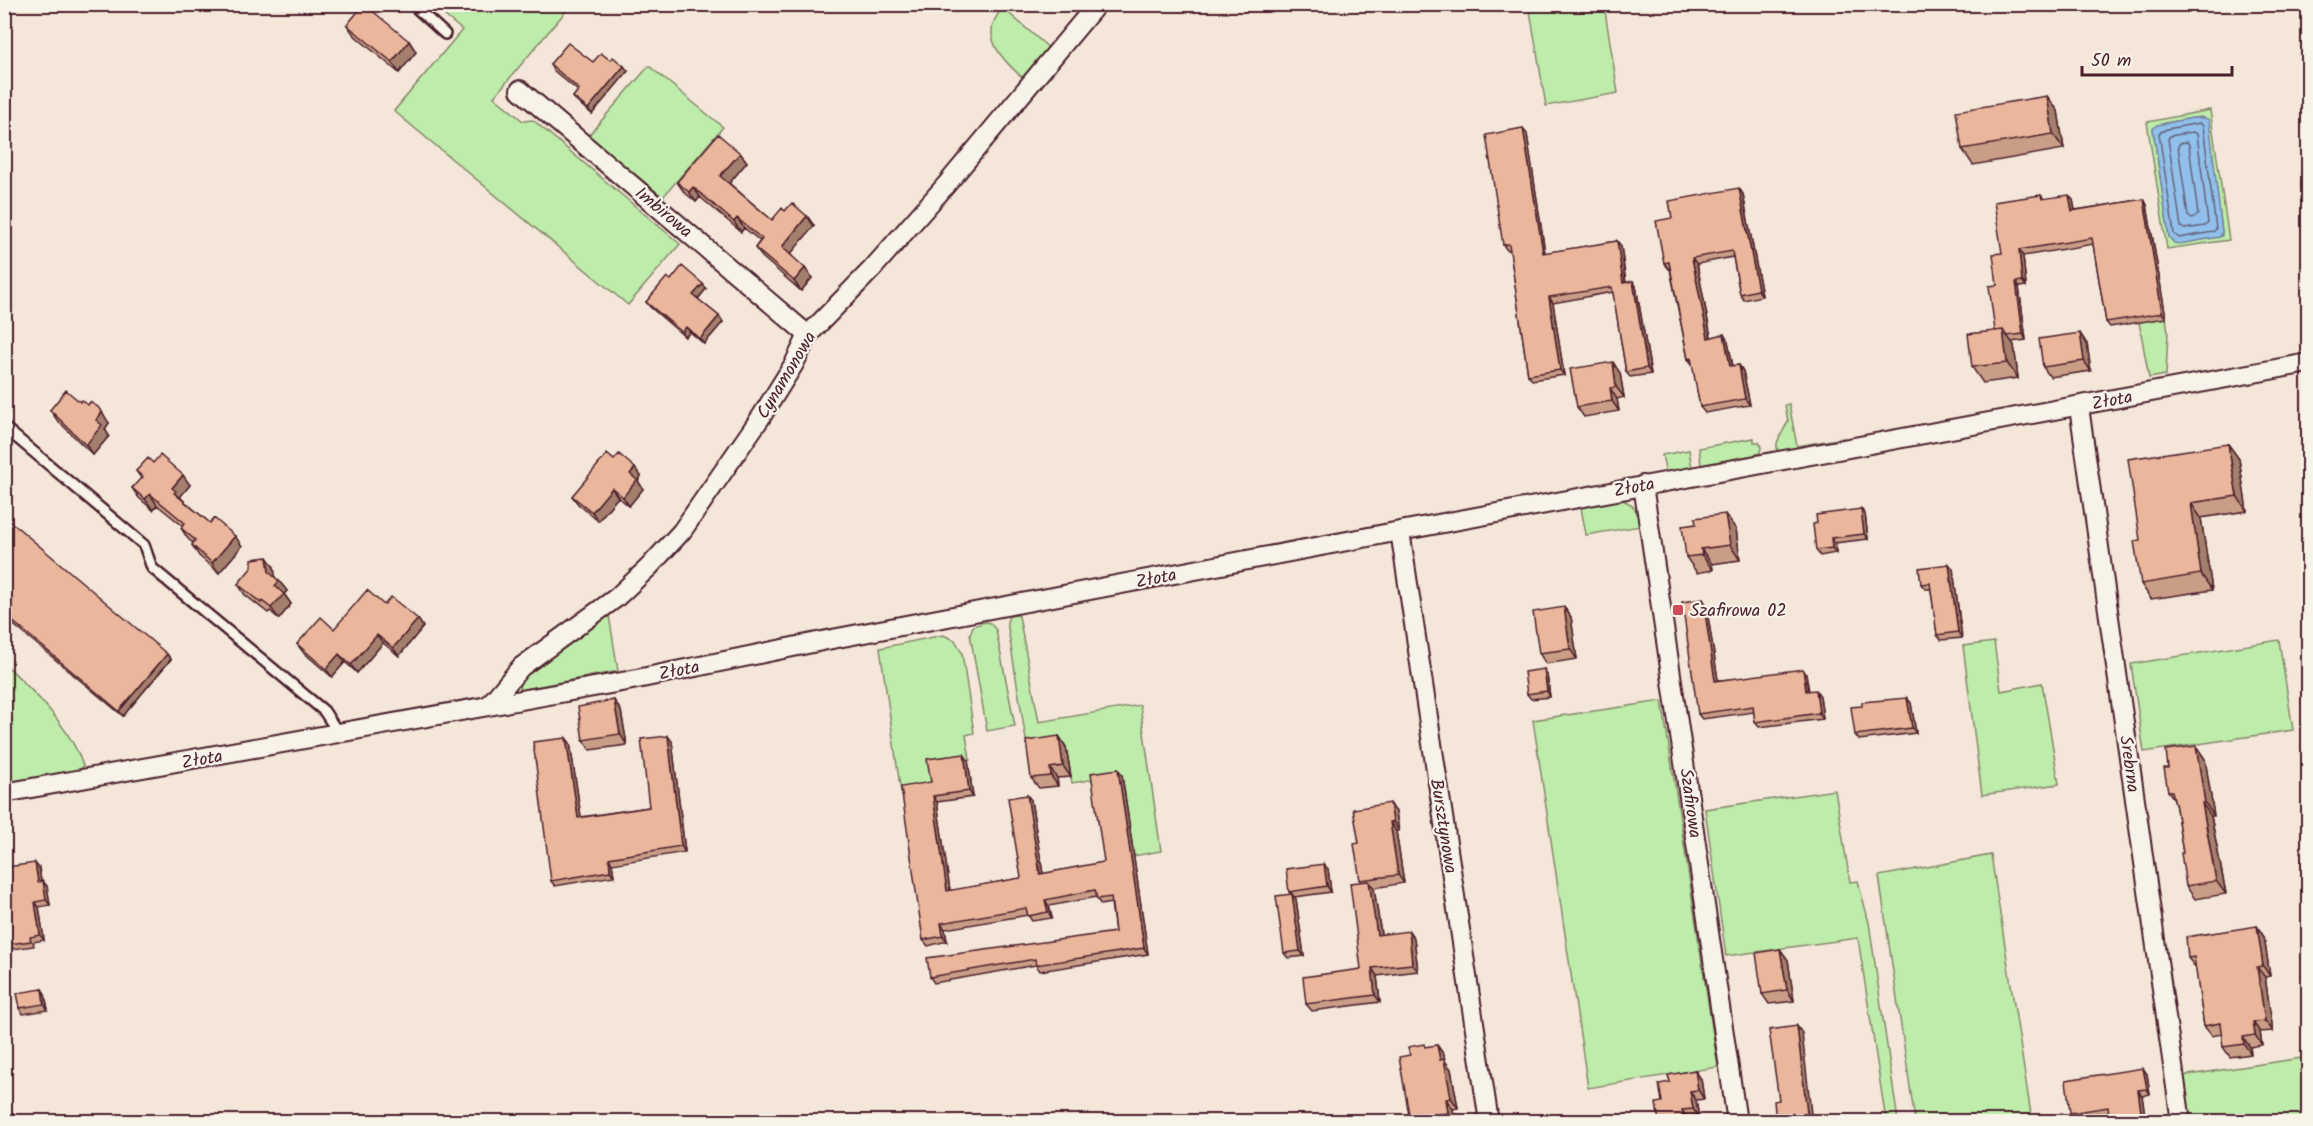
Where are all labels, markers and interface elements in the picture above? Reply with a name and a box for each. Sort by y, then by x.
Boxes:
scale bar [2082,39,2232,77]
text: 50 m [2091,47,2131,76]
street label: Imbirowa [628,180,699,246]
street label: Cynamonowa [750,326,825,425]
street label: Złota [2089,383,2135,420]
street label: Złota [1611,470,1657,507]
street label: Złota [1133,561,1179,598]
place label: Szafirowa 02 [1690,597,1787,626]
marker: Szafirowa 02 [1671,603,1685,617]
street label: Złota [656,653,702,690]
street label: Srebrna [2110,734,2147,794]
street label: Złota [179,743,225,778]
street label: Szafirowa [1670,766,1709,840]
street label: Bursztynowa [1421,777,1464,876]

